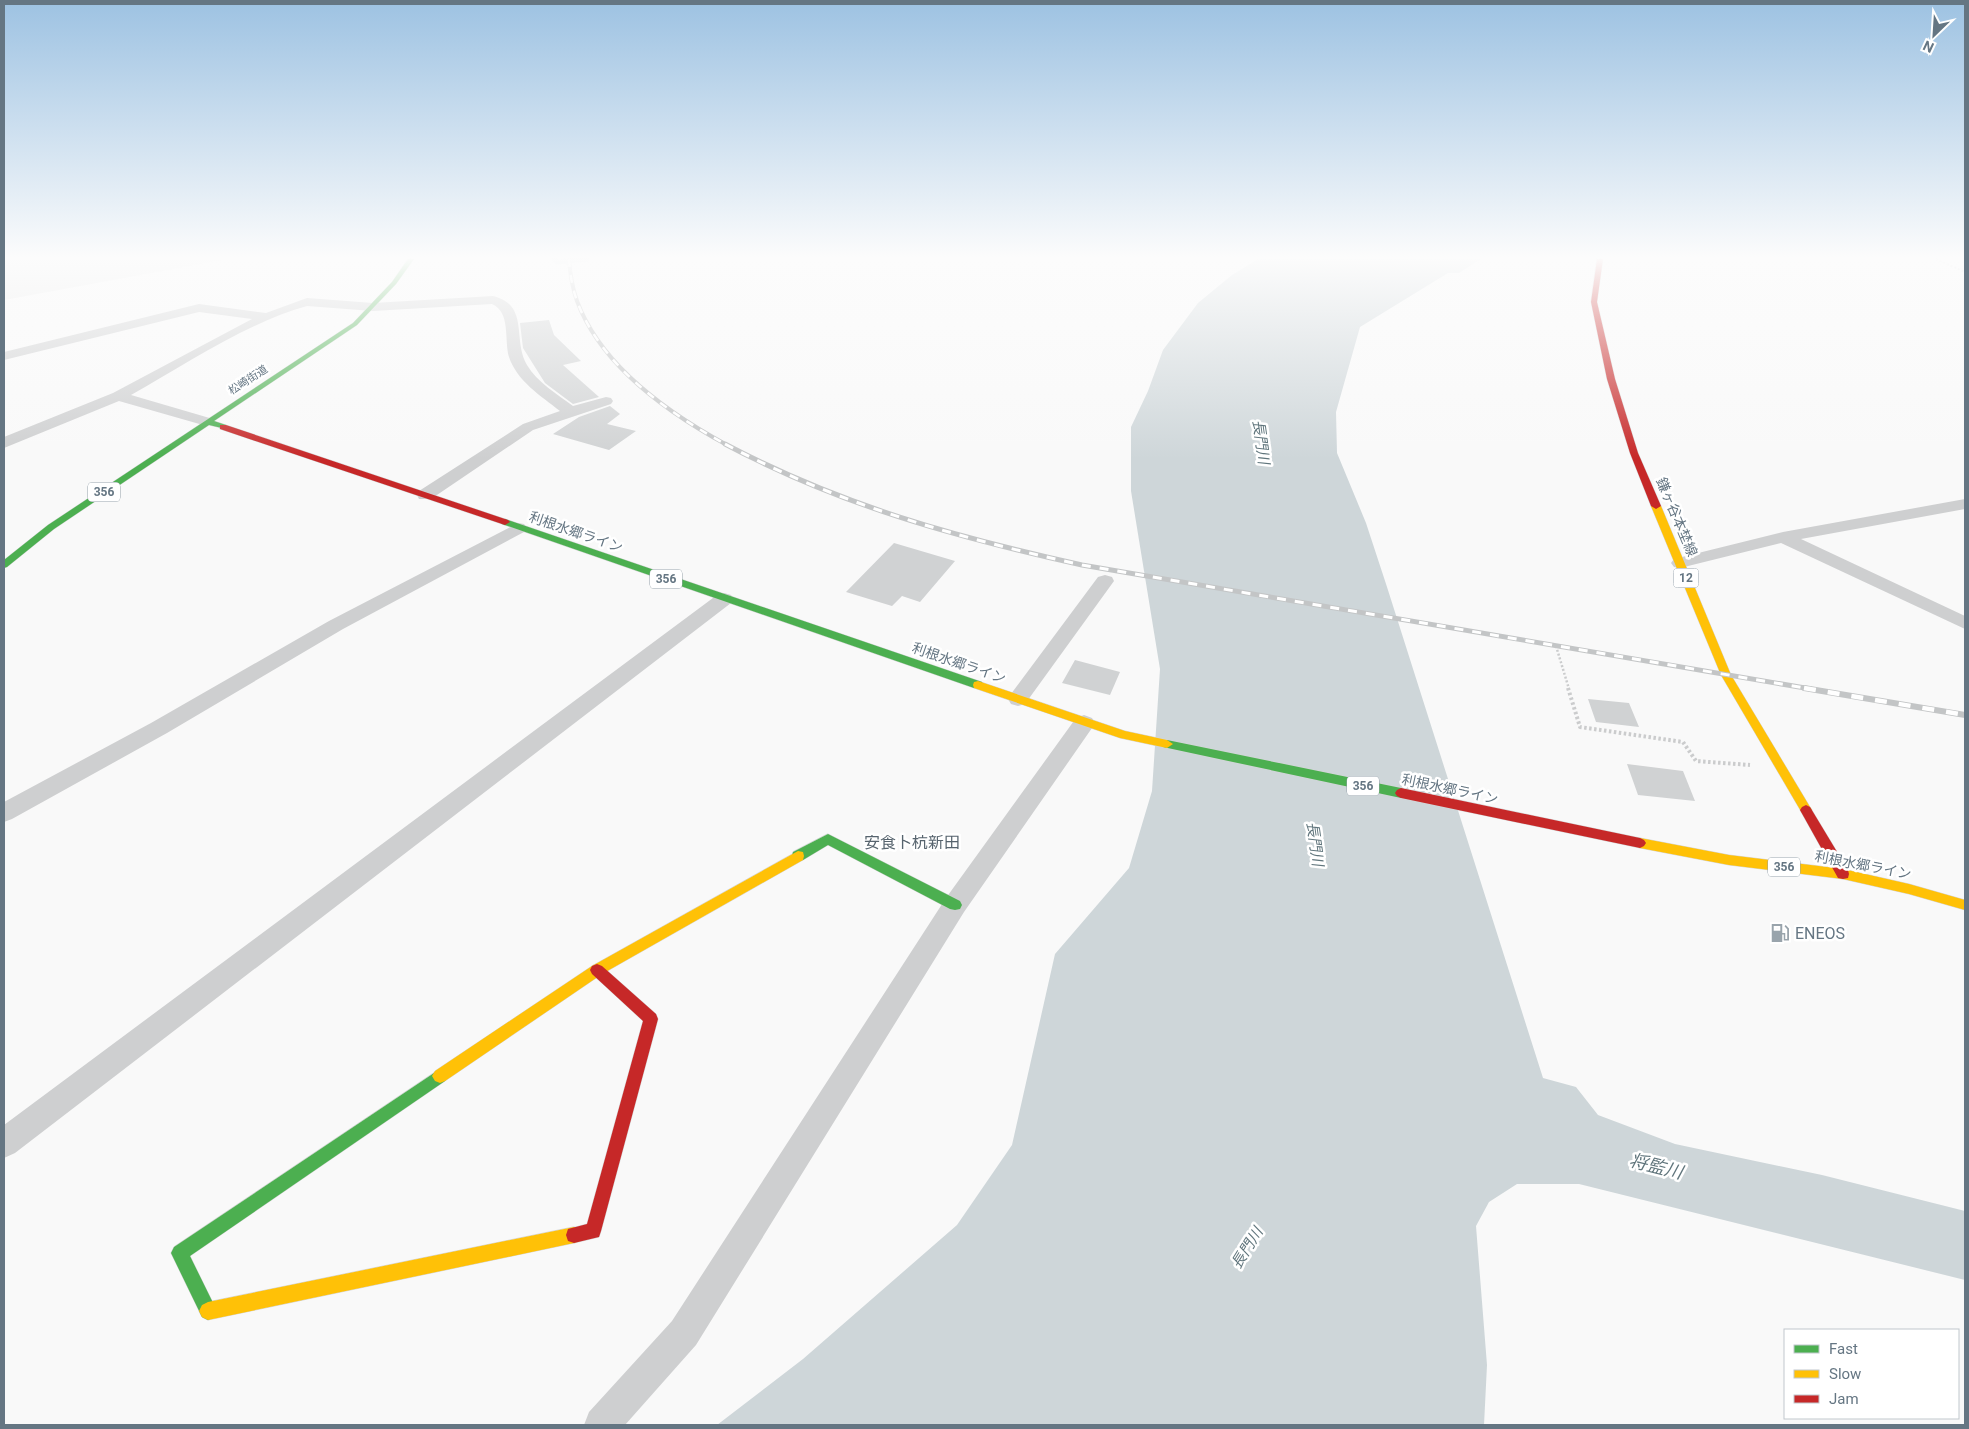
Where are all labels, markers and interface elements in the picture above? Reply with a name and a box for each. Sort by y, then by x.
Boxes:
north arrow [1909,10,1959,60]
text: N [1921,37,1936,56]
street label: 松崎街道 [226,363,270,397]
water label: 長門川 [1249,418,1273,468]
street label: 鎌ヶ谷本埜線 [1653,475,1701,559]
road number: 356 [88,482,120,502]
street label: 利根水郷ライン [527,508,625,556]
road number: 12 [1674,568,1698,588]
road number: 356 [650,570,682,588]
street label: 利根水郷ライン [910,639,1008,687]
street label: 利根水郷ライン [1400,771,1500,807]
road number: 356 [1347,776,1379,796]
water label: 長門川 [1303,820,1327,870]
district label: 安食卜杭新田 [864,833,960,852]
street label: 利根水郷ライン [1813,848,1913,882]
road number: 356 [1768,858,1800,876]
fuel station icon: ENEOS [1769,922,1791,944]
place label: ENEOS [1795,924,1845,943]
water label: 将監川 [1627,1149,1687,1183]
water label: 長門川 [1227,1222,1268,1272]
legend [1784,1329,1959,1419]
text: Fast [1829,1340,1858,1358]
text: Slow [1829,1365,1861,1383]
text: Jam [1829,1390,1859,1408]

